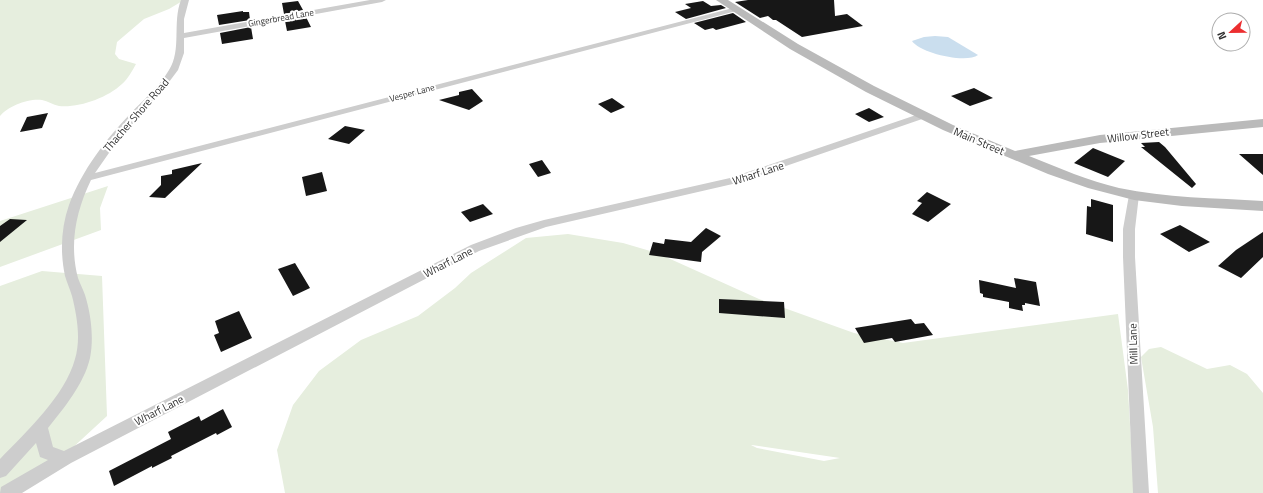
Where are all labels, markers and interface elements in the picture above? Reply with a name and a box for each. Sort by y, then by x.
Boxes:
street label: Gingerbread Lane [247,5,315,30]
north arrow [1211,12,1251,52]
text: N [1213,29,1231,42]
street label: Thacher Shore Road [100,75,173,155]
street label: Vesper Lane [388,80,436,105]
street label: Main Street [951,123,1007,159]
street label: Willow Street [1106,123,1170,147]
street label: Wharf Lane [730,157,786,189]
street label: Wharf Lane [421,243,476,281]
street label: Mill Lane [1124,323,1142,365]
street label: Wharf Lane [132,391,187,429]

